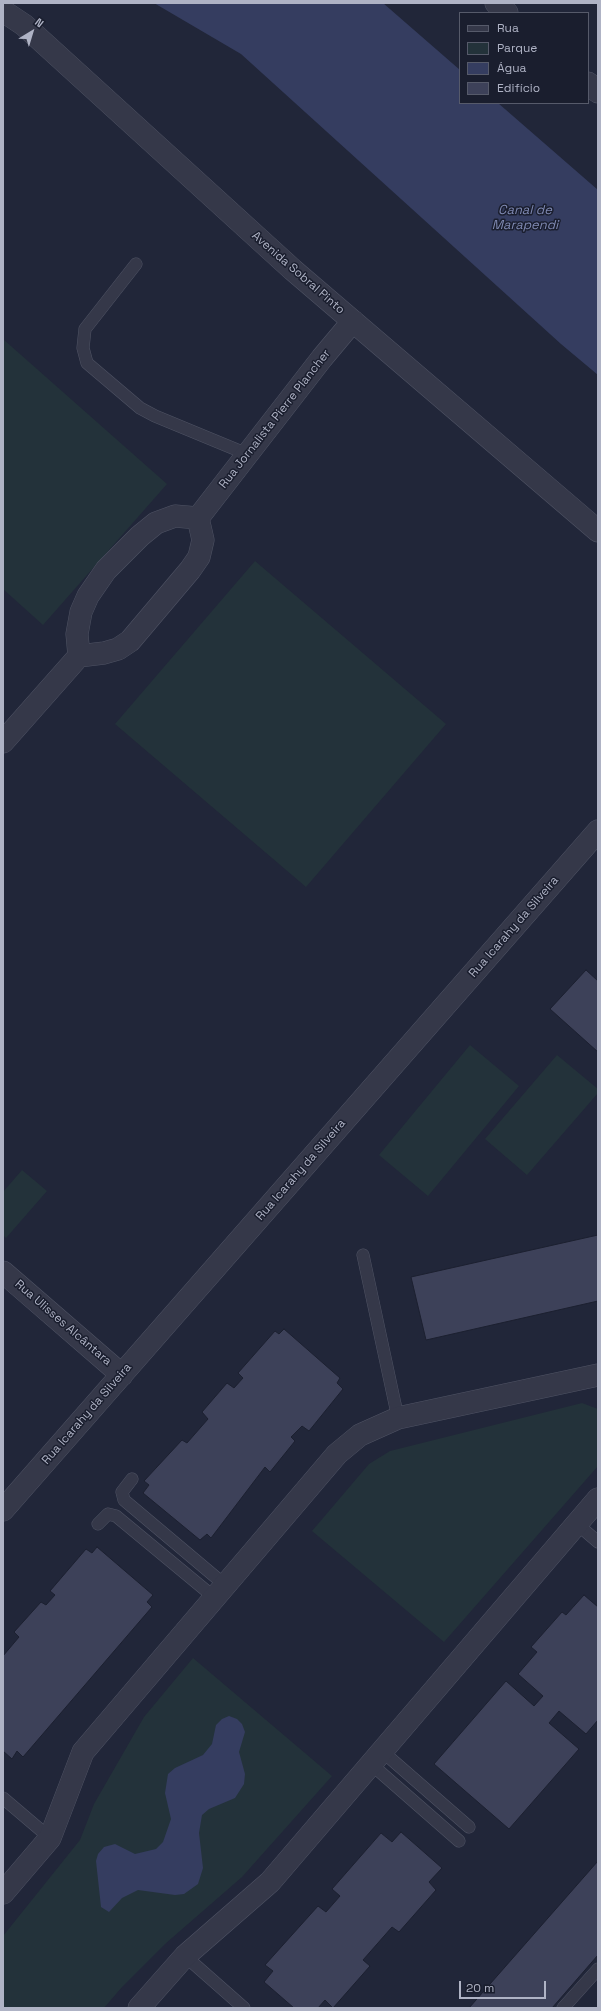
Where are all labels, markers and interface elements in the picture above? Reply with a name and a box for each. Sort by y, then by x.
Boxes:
north arrow [12,12,52,52]
legend [459,12,589,104]
text: N [32,15,47,30]
text: Rua [497,20,519,36]
text: Parque [497,40,537,56]
text: Água [497,60,527,76]
text: Edifício [497,80,540,96]
water label: Canal de Marapendi [492,202,558,233]
street label: Avenida Sobral Pinto [249,229,347,317]
street label: Rua Jornalista Pierre Plancher [216,347,334,491]
street label: Rua Icarahy da Silveira [466,874,562,980]
street label: Rua Icarahy da Silveira [253,1117,349,1223]
street label: Rua Ulisses Alcântara [12,1277,114,1369]
street label: Rua Icarahy da Silveira [39,1361,135,1467]
scale bar [461,1973,548,1999]
text: 20 m [466,1980,494,1996]

